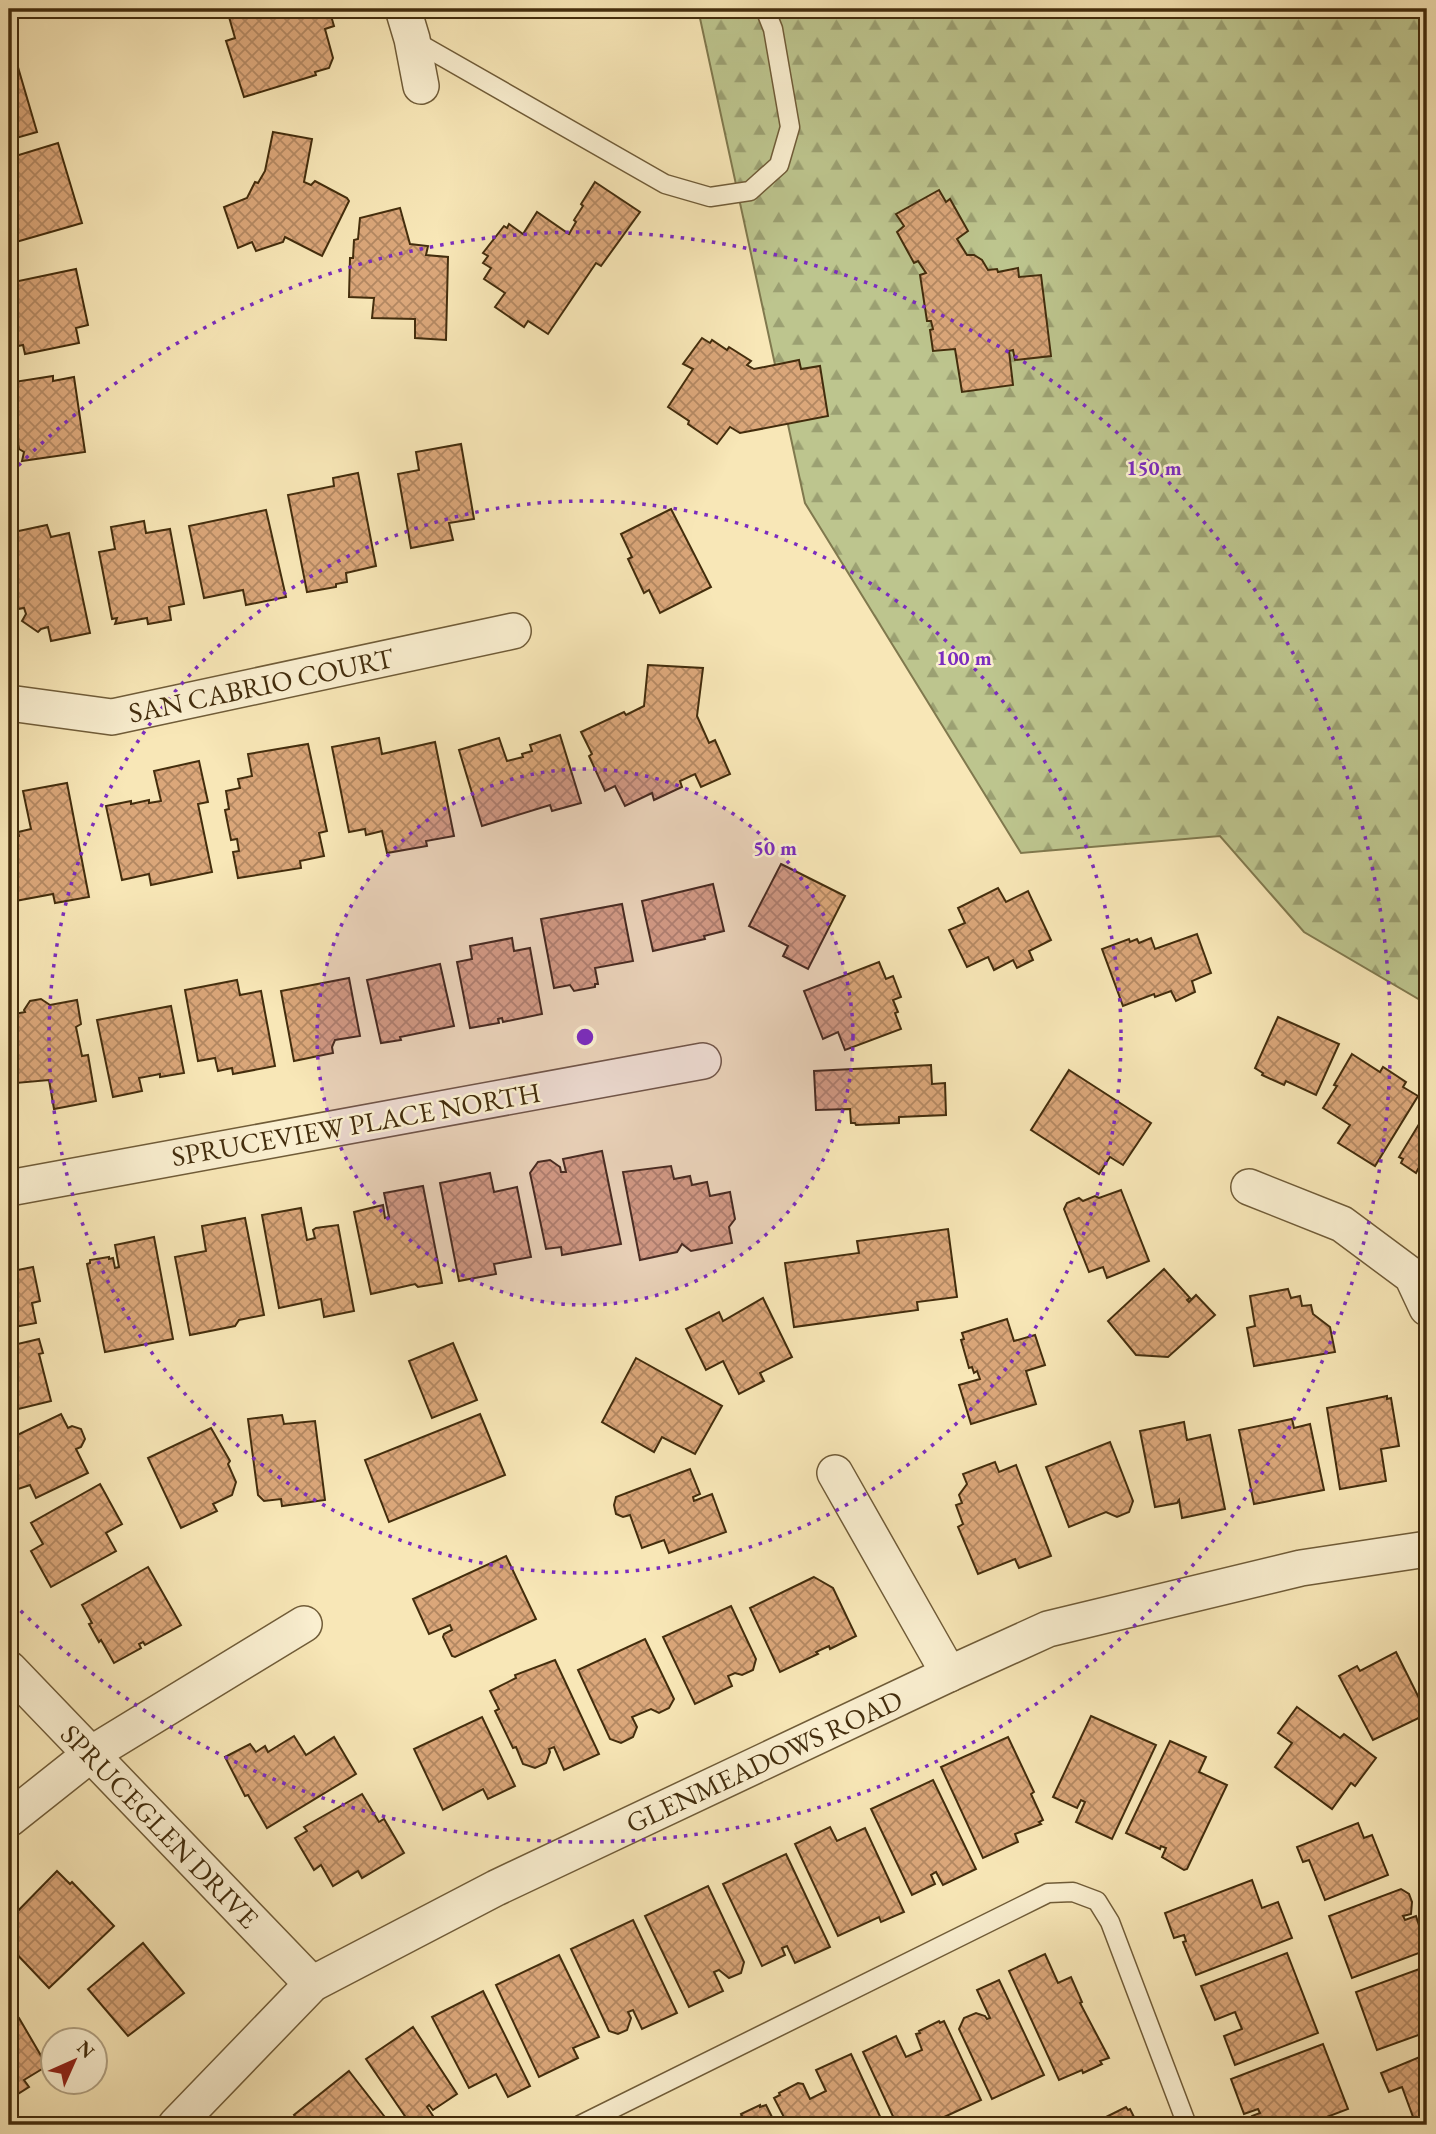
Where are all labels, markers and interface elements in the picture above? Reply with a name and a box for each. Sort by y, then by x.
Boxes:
text: 150 m [1126,454,1182,481]
street label: SAN CABRIO COURT [125,639,397,731]
text: 100 m [936,644,992,671]
text: 50 m [753,834,797,861]
centre of rings [573,1025,597,1049]
street label: SPRUCEVIEW PLACE NORTH [169,1074,543,1174]
street label: GLENMEADOWS ROAD [620,1681,908,1841]
street label: SPRUCEGLEN DRIVE [53,1716,267,1936]
north arrow [38,2025,108,2096]
text: N [71,2035,100,2064]

